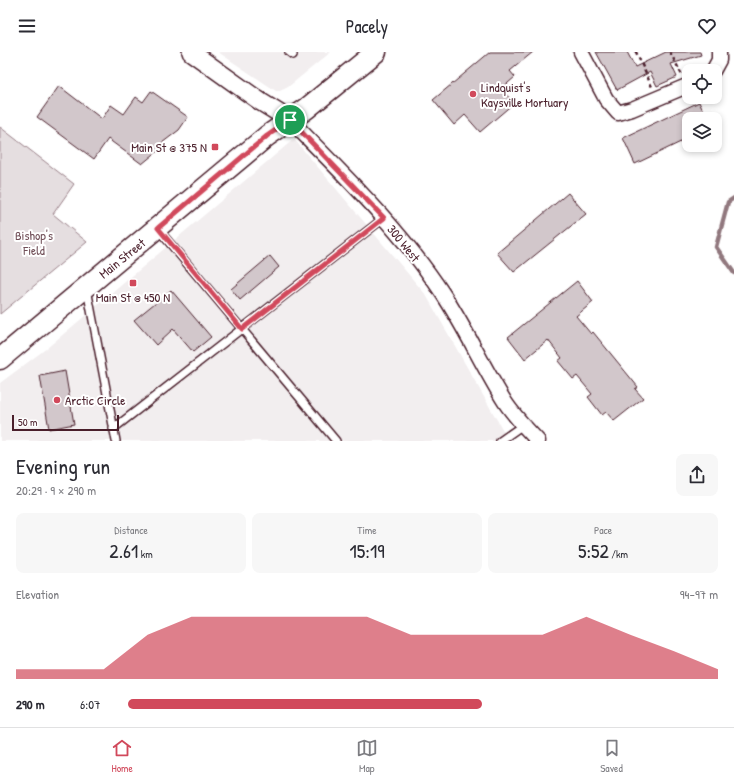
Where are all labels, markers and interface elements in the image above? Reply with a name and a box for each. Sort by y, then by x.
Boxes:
text: Pacely [346,14,388,39]
icon: menu [16,15,38,37]
icon: heart [696,15,718,37]
map controls [682,64,722,152]
button: locate [682,64,722,104]
place label: Lindquist's Kaysville Mortuary [481,78,569,111]
marker: Lindquist's Kaysville Mortuary [468,89,478,99]
pin [273,103,307,137]
icon: arrive [279,109,301,131]
button: layers [682,112,722,152]
place label: Main St @ 375 N [131,138,207,156]
marker: Main St @ 375 N [210,142,220,152]
street label: 300 West [383,221,425,266]
park label: Bishop's Field [15,226,53,259]
street label: Main Street [95,233,149,282]
marker: Main St @ 450 N [128,278,138,288]
place label: Main St @ 450 N [96,288,170,306]
place label: Arctic Circle [65,391,126,409]
marker: Arctic Circle [52,395,62,405]
scale bar [12,413,119,432]
text: 50 m [18,415,38,429]
text: Evening run [16,451,110,481]
button: share [676,454,718,496]
text: 20:29 · 9 × 290 m [16,481,96,499]
text: Distance [114,523,148,537]
text: Time [357,523,377,537]
text: Pace [594,523,612,537]
text: 2.61 [109,537,138,564]
text: 15:19 [350,537,384,564]
text: 5:52 [578,537,609,564]
text: km [138,547,153,561]
text: /km [609,547,628,561]
text: Elevation [16,585,59,603]
text: 94–97 m [680,585,718,603]
text: 290 m [16,695,45,713]
text: 6:07 [80,695,100,713]
tab: Home [111,737,133,775]
tab: Map [356,737,378,775]
tab: Saved [600,737,623,775]

